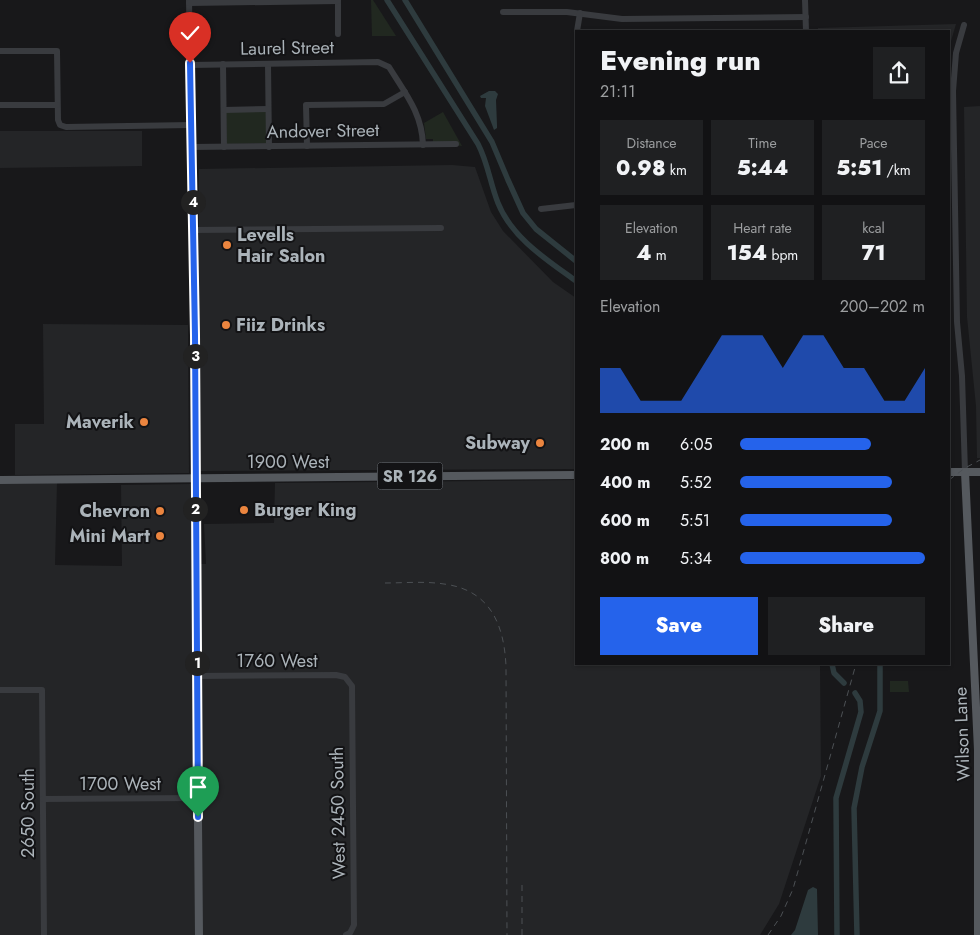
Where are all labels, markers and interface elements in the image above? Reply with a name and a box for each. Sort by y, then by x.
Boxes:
pin [169,12,211,63]
icon: check [176,19,204,47]
street label: Laurel Street [240,34,335,62]
text: Evening run [600,40,761,81]
button: share [873,47,925,99]
text: 21:11 [600,80,636,103]
street label: Andover Street [266,117,380,145]
text: Distance [626,133,677,153]
text: Time [748,133,777,153]
text: Pace [860,133,887,153]
text: 0.98 [616,153,666,183]
text: 5:44 [737,153,788,183]
text: 5:51 [836,153,882,183]
text: km [666,160,687,180]
text: /km [882,160,911,180]
pin: 4 [180,190,206,214]
text: 4 [189,192,198,212]
text: Elevation [625,218,678,238]
text: Heart rate [733,218,792,238]
text: kcal [862,218,885,238]
place label: Levells Hair Salon [237,222,325,269]
text: 4 [636,238,652,268]
text: 154 [727,238,767,268]
text: 71 [861,238,886,268]
marker: Levells Hair Salon [221,239,233,251]
text: m [652,245,667,265]
text: bpm [767,245,798,265]
text: Elevation [600,295,660,318]
text: 200–202 m [840,295,925,318]
place label: Fiiz Drinks [236,312,325,338]
marker: Fiiz Drinks [220,319,232,331]
pin: 3 [182,344,208,368]
text: 3 [191,346,200,366]
place label: Maverik [66,409,135,435]
marker: Maverik [138,416,150,428]
place label: Subway [465,430,531,456]
text: 200 m [600,433,650,456]
text: 6:05 [680,433,713,456]
marker: Subway [534,437,546,449]
street label: 1900 West [247,449,330,475]
road number: SR 126 [378,462,442,490]
text: 400 m [600,471,650,494]
text: 5:52 [680,471,712,494]
pin: 2 [182,496,208,522]
place label: Burger King [254,497,356,523]
place label: Chevron [80,498,150,524]
text: 2 [191,499,200,519]
marker: Burger King [238,504,250,516]
marker: Chevron [154,505,166,517]
text: 600 m [600,509,650,532]
text: 5:51 [680,509,710,532]
place label: Mini Mart [69,523,150,549]
marker: Mini Mart [154,530,166,542]
text: 800 m [600,547,649,570]
text: 5:34 [680,547,712,570]
button: Save [600,597,758,655]
button: Share [768,597,925,655]
street label: 1760 West [236,648,318,674]
pin: 1 [184,650,210,676]
text: 1 [194,653,201,673]
street label: Wilson Lane [947,687,977,781]
street label: West 2450 South [324,746,352,880]
pin [177,766,219,817]
street label: 2650 South [15,768,41,858]
street label: 1700 West [79,771,162,797]
icon: arrive [184,773,212,801]

